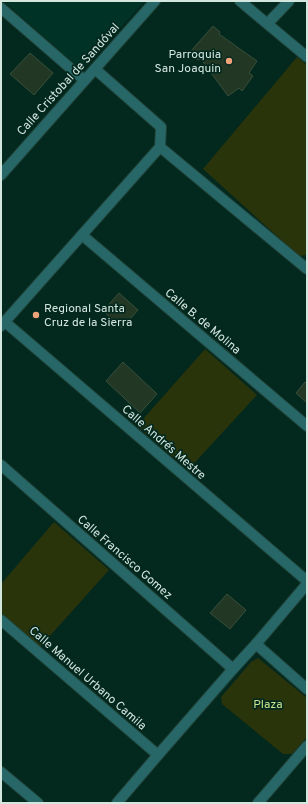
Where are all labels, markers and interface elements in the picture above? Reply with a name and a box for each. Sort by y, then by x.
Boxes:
street label: Calle Cristobal de Sandóval [14,20,124,139]
place label: Parroquia San Joaquin [155,47,221,77]
marker: Parroquia San Joaquin [224,56,234,66]
street label: Calle B. de Molina [161,285,244,358]
place label: Regional Santa Cruz de la Sierra [44,301,132,331]
marker: Regional Santa Cruz de la Sierra [31,310,41,320]
street label: Calle Andrés Mestre [118,402,209,484]
street label: Calle Francisco Gomez [73,512,175,604]
street label: Calle Manuel Urbano Camila [25,623,150,734]
park label: Plaza [253,697,283,713]

